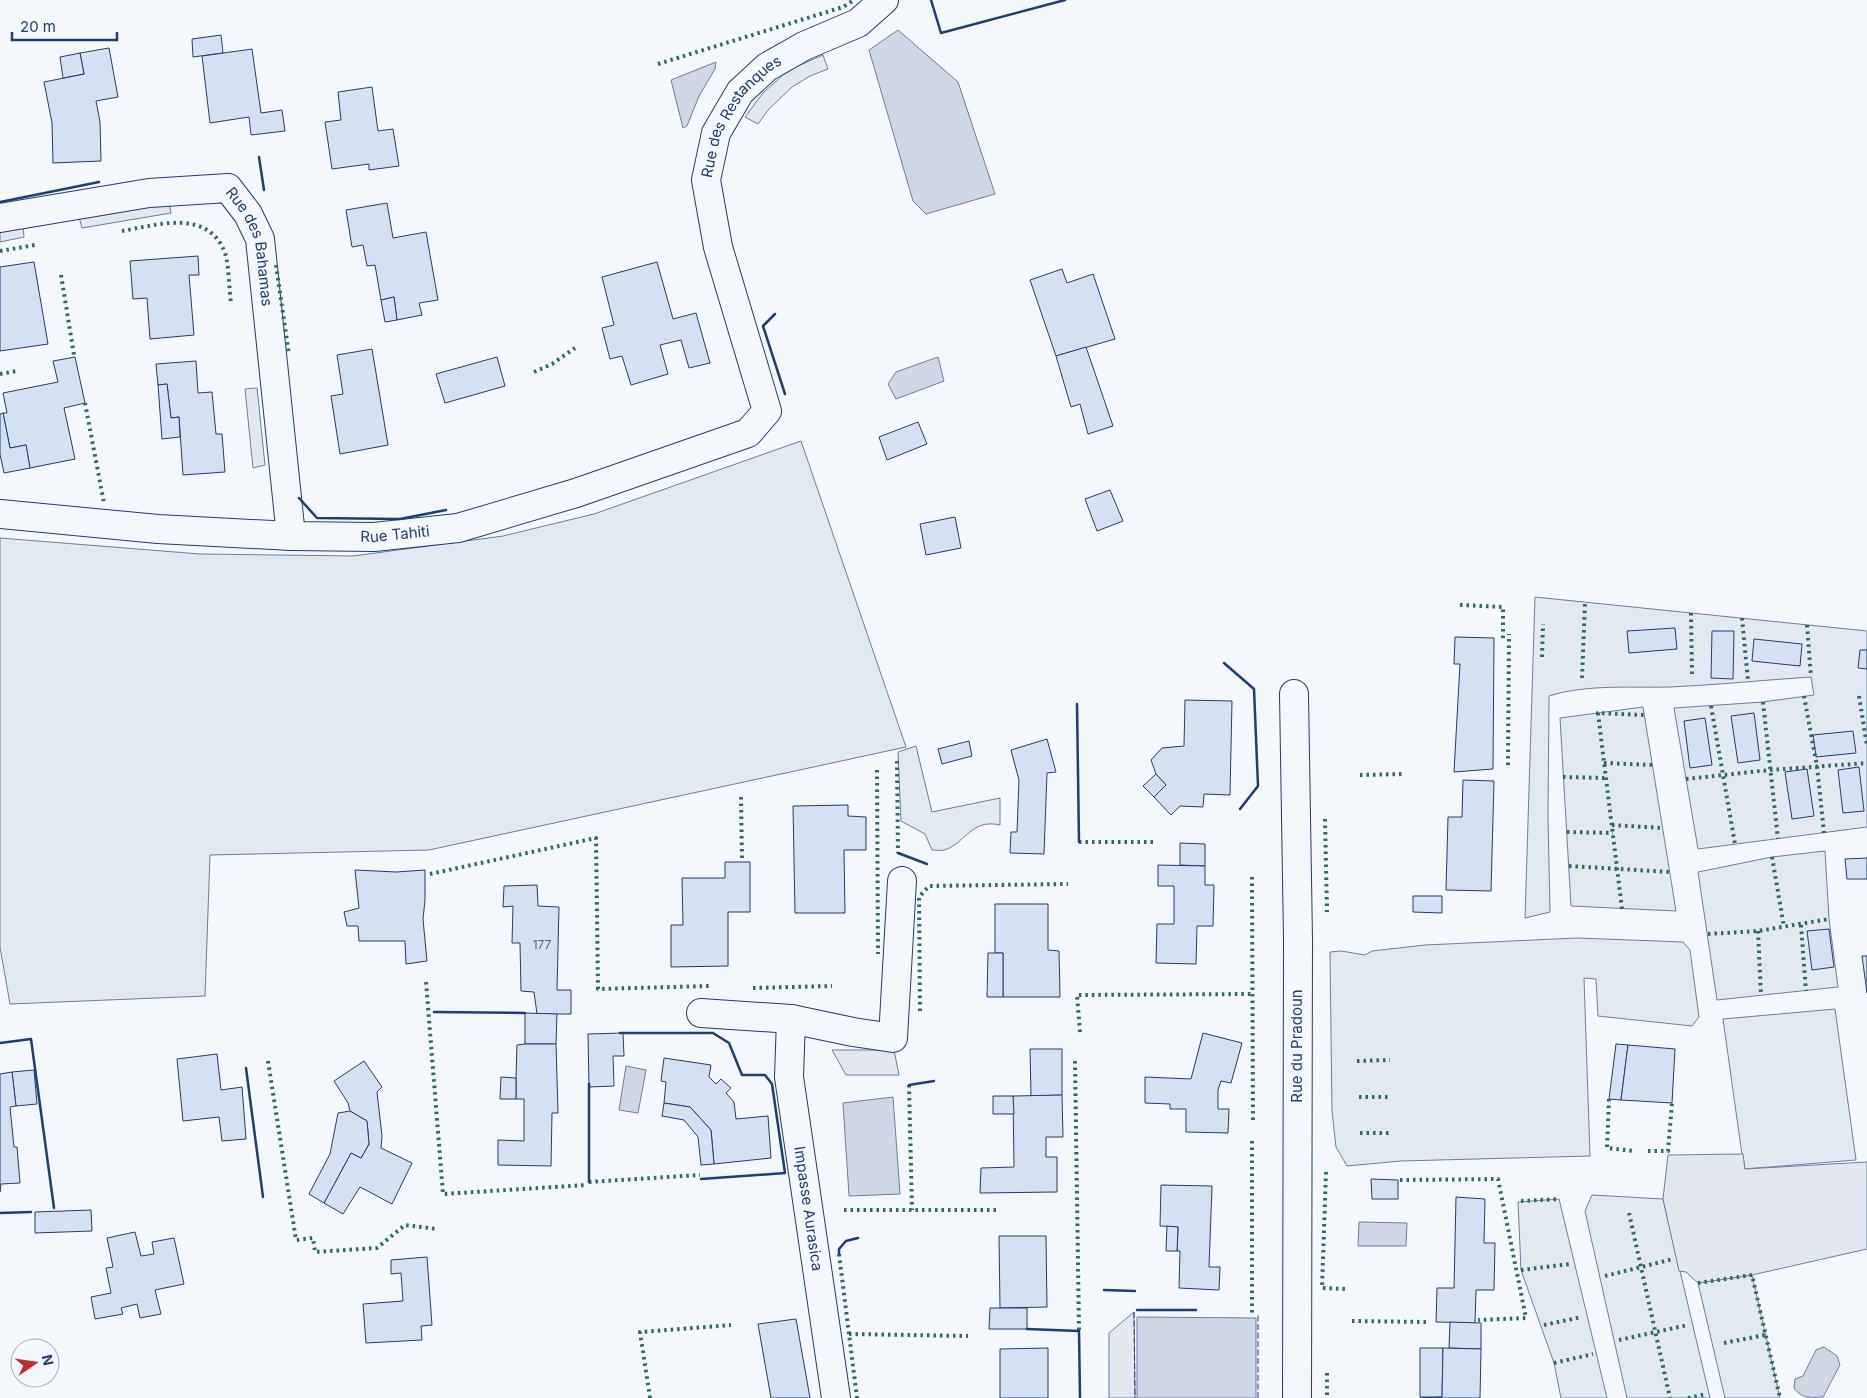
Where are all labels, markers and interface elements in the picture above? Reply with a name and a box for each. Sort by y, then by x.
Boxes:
scale bar [12,10,118,42]
text: 20 m [20,17,56,36]
street label: Rue des Restanques [697,51,785,179]
street label: Rue des Bahamas [222,183,277,307]
street label: Rue Tahiti [360,521,431,546]
house number: 177 [533,937,552,952]
street label: Rue du Pradoun [1287,989,1306,1103]
street label: Impasse Aurasica [790,1145,827,1272]
north arrow [10,1338,60,1388]
text: N [39,1353,58,1367]

